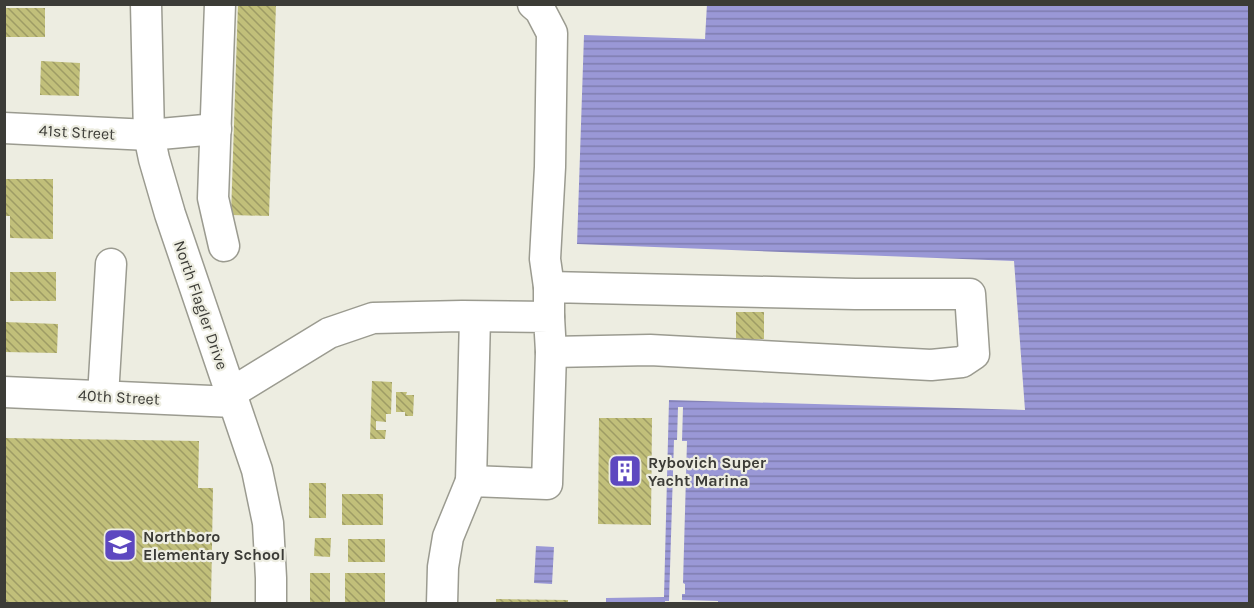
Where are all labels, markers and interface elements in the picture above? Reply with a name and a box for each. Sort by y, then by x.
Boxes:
street label: 41st Street [38,121,116,143]
street label: North Flagler Drive [170,238,232,372]
street label: 40th Street [78,385,160,409]
building icon: Rybovich Super Yacht Marina [607,453,643,489]
place label: Rybovich Super Yacht Marina [648,453,767,490]
school or university icon: Northboro Elementary School [102,527,138,563]
place label: Northboro Elementary School [143,527,285,564]

